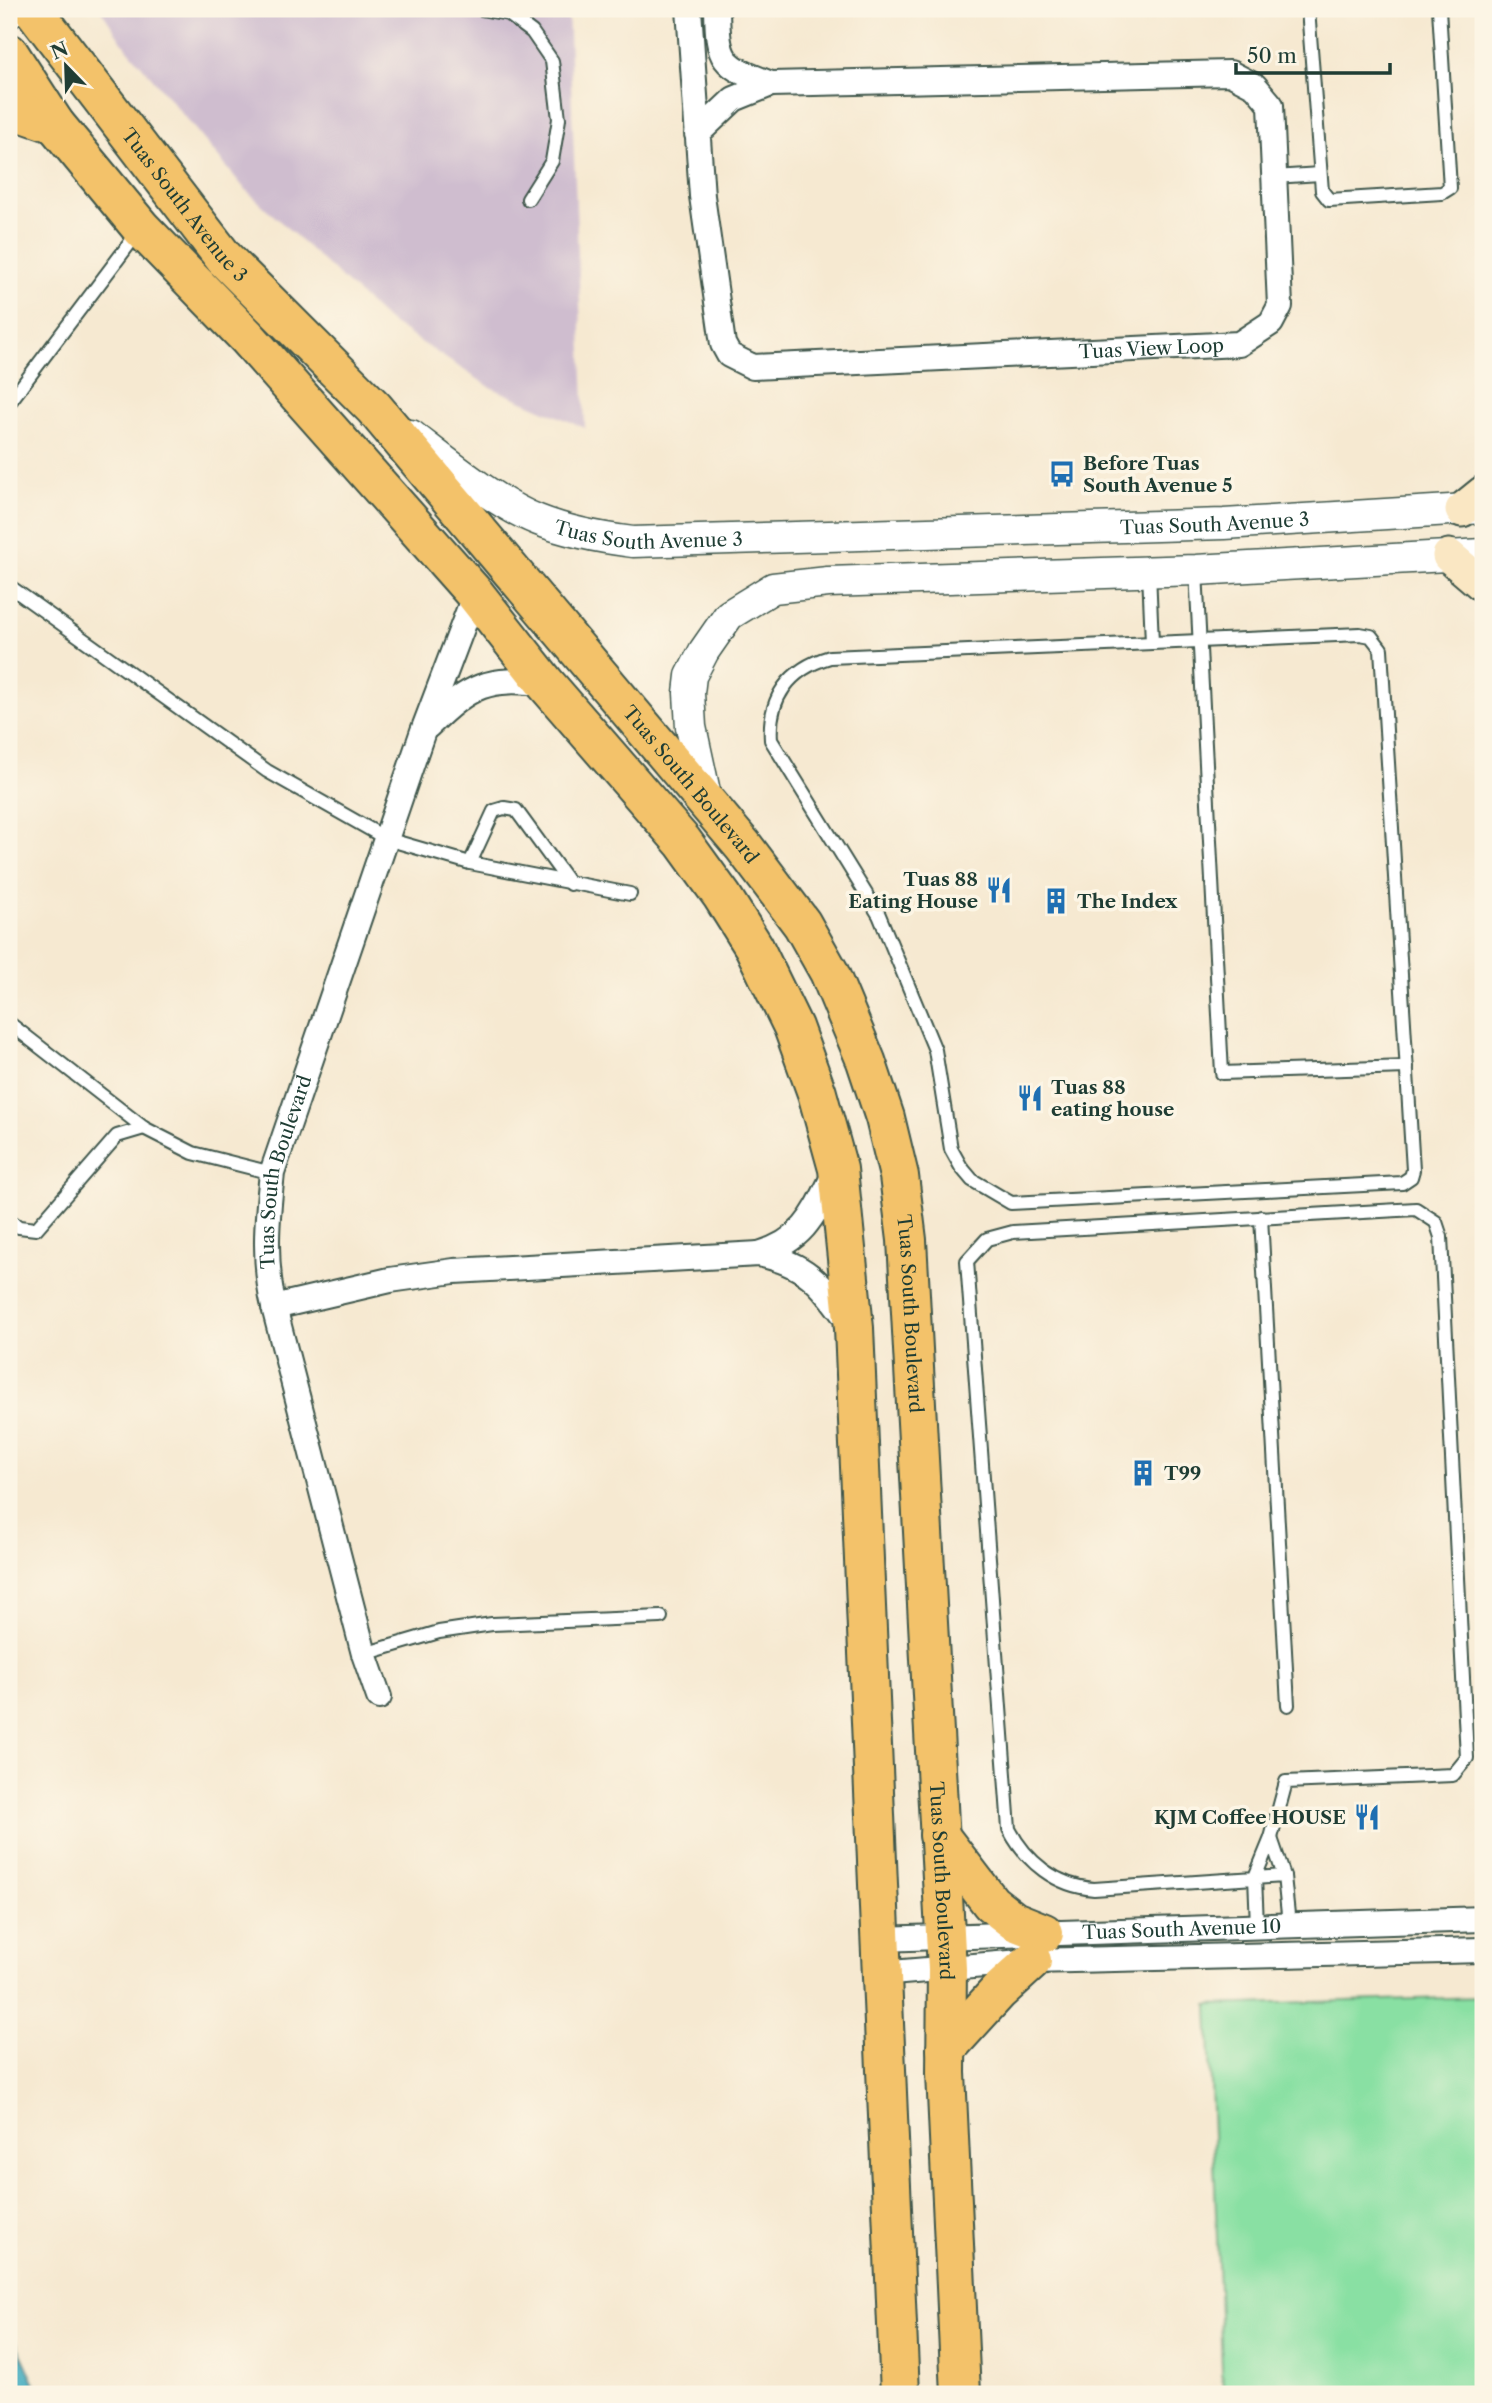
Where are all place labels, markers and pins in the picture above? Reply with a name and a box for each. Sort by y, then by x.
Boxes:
place label: Before Tuas South Avenue 5 [1083,452,1233,497]
bus stop icon: Before Tuas South Avenue 5 [1047,459,1077,489]
place label: Tuas 88 Eating House [848,868,978,913]
restaurant icon: Tuas 88 Eating House [984,875,1014,905]
building icon: The Index [1041,886,1071,916]
place label: The Index [1077,890,1178,913]
place label: Tuas 88 eating house [1051,1076,1174,1121]
restaurant icon: Tuas 88 eating house [1015,1083,1045,1113]
building icon: T99 [1128,1458,1158,1488]
place label: T99 [1164,1462,1201,1485]
restaurant icon: KJM Coffee HOUSE [1352,1802,1382,1832]
place label: KJM Coffee HOUSE [1154,1806,1346,1829]

